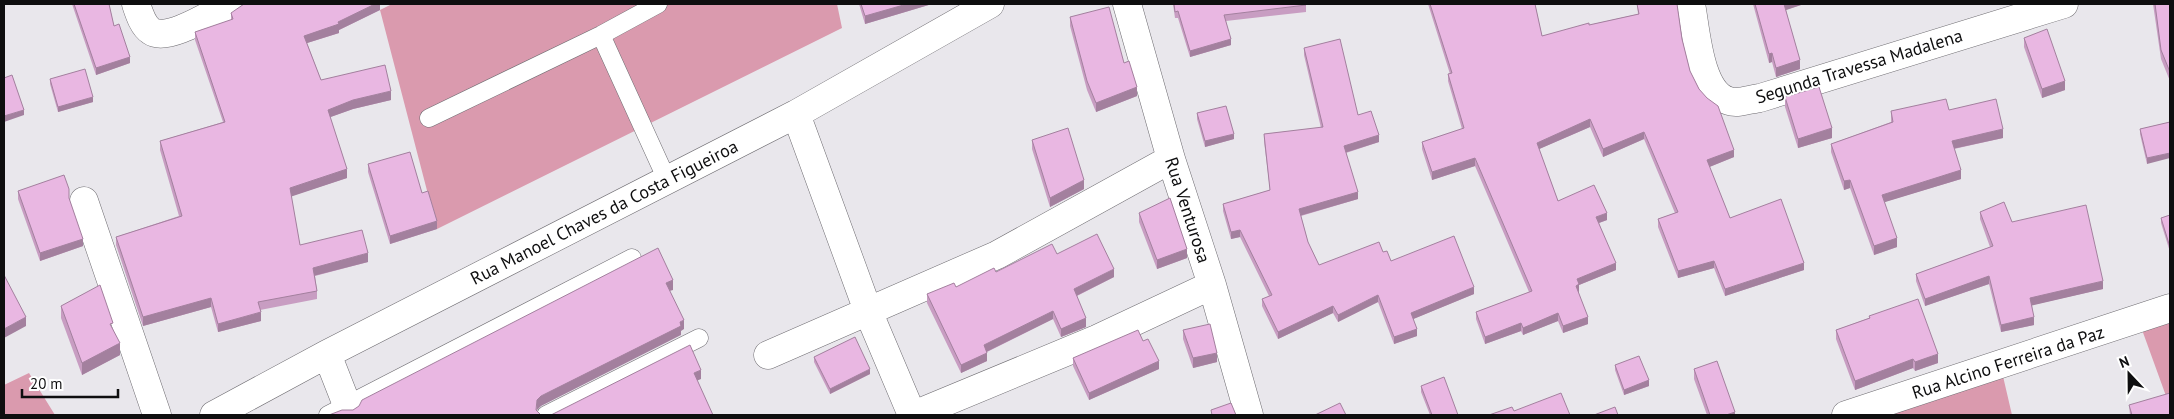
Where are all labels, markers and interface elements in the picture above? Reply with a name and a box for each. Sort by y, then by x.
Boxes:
street label: Segunda Travessa Madalena [1753,24,1965,108]
street label: Rua Manoel Chaves da Costa Figueiroa [466,134,742,290]
street label: Rua Venturosa [1160,154,1216,266]
street label: Rua Alcino Ferreira da Paz [1909,320,2107,404]
north arrow [2104,349,2154,399]
text: N [2116,352,2132,372]
scale bar [22,366,119,398]
text: 20 m [30,374,63,393]

